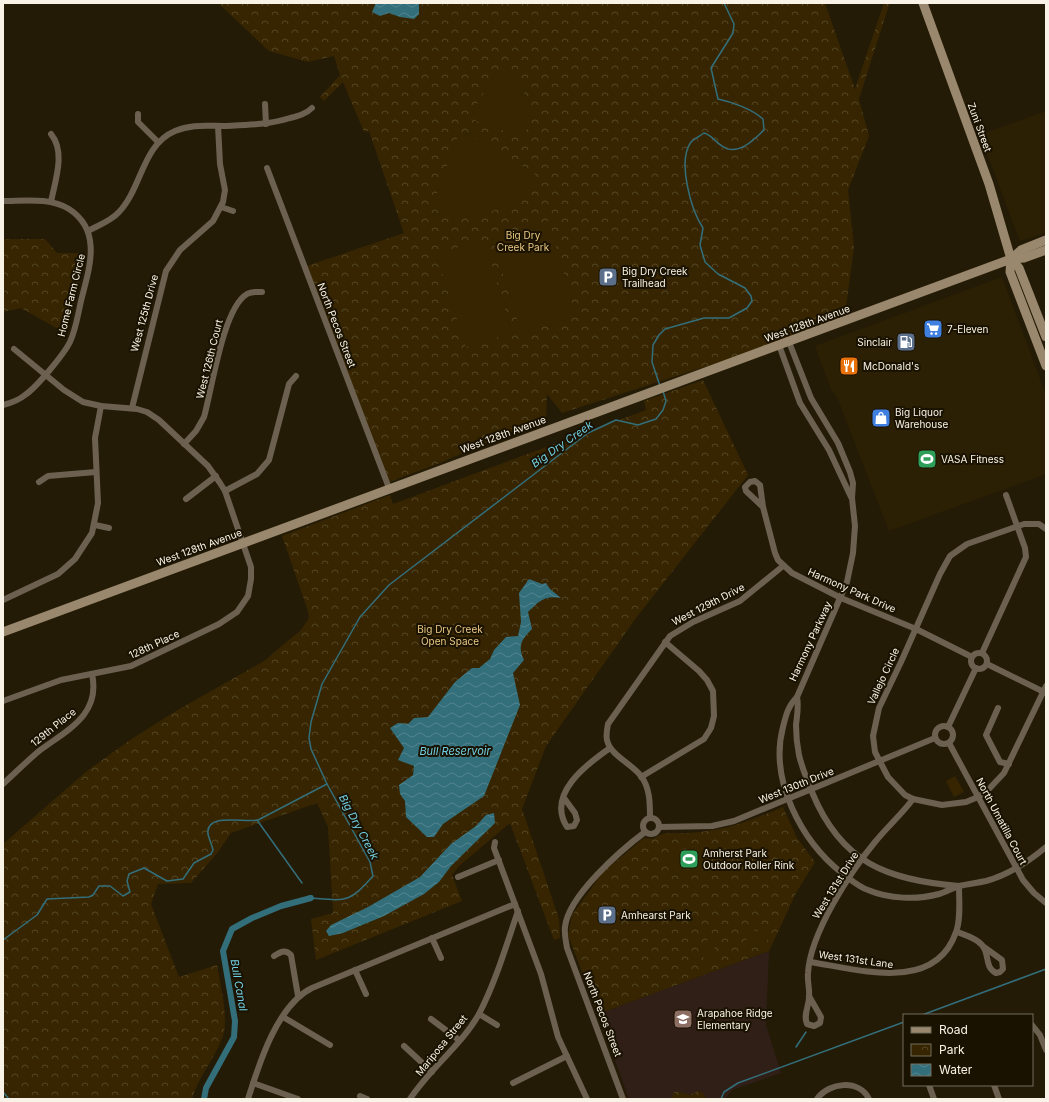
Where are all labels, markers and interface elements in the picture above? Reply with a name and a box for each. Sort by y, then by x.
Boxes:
street label: Zuni Street [966,101,995,154]
park label: Big Dry Creek Park [497,229,550,253]
street label: Home Farm Circle [55,252,87,338]
place label: Big Dry Creek Trailhead [622,265,688,289]
parking icon: Big Dry Creek Trailhead [597,266,619,288]
street label: West 125th Drive [128,273,160,353]
street label: North Pecos Street [315,281,359,370]
street label: West 128th Avenue [763,302,852,344]
street label: West 126th Court [193,317,225,400]
supermarket icon: 7-Eleven [922,318,944,340]
place label: 7-Eleven [947,323,989,335]
fuel station icon: Sinclair [895,331,917,353]
place label: Sinclair [857,336,892,348]
restaurant icon: McDonald's [838,355,860,377]
place label: McDonald's [863,360,919,372]
place label: Big Liquor Warehouse [895,406,948,430]
shop icon: Big Liquor Warehouse [870,407,892,429]
street label: West 128th Avenue [459,413,548,455]
water label: Big Dry Creek [529,417,596,470]
sports icon: VASA Fitness [916,448,938,470]
place label: VASA Fitness [941,453,1004,465]
street label: West 128th Avenue [155,526,244,568]
street label: Harmony Park Drive [806,565,898,615]
street label: West 129th Drive [670,580,746,627]
street label: Harmony Parkway [786,599,834,683]
park label: Big Dry Creek Open Space [417,623,483,647]
street label: 128th Place [127,627,181,661]
street label: Vallejo Circle [865,646,901,706]
street label: 129th Place [28,705,78,749]
water label: Bull Reservoir [419,744,491,758]
street label: West 130th Drive [757,764,836,806]
street label: North Umatilla Court [974,776,1030,867]
water label: Big Dry Creek [336,792,383,863]
place label: Amherst Park Outdoor Roller Rink [703,847,795,871]
sports icon: Amherst Park Outdoor Roller Rink [678,848,700,870]
street label: West 131st Drive [810,849,861,921]
parking icon: Amhearst Park [596,904,618,926]
place label: Amhearst Park [621,909,691,921]
street label: West 131st Lane [818,948,894,970]
water label: Bull Canal [228,958,251,1013]
street label: North Pecos Street [581,970,625,1059]
place label: Arapahoe Ridge Elementary [697,1007,773,1031]
school or university icon: Arapahoe Ridge Elementary [672,1008,694,1030]
street label: Mariposa Street [413,1012,470,1078]
legend [903,1014,1033,1086]
text: Road [939,1022,968,1037]
text: Park [939,1042,965,1057]
text: Water [939,1062,973,1077]

